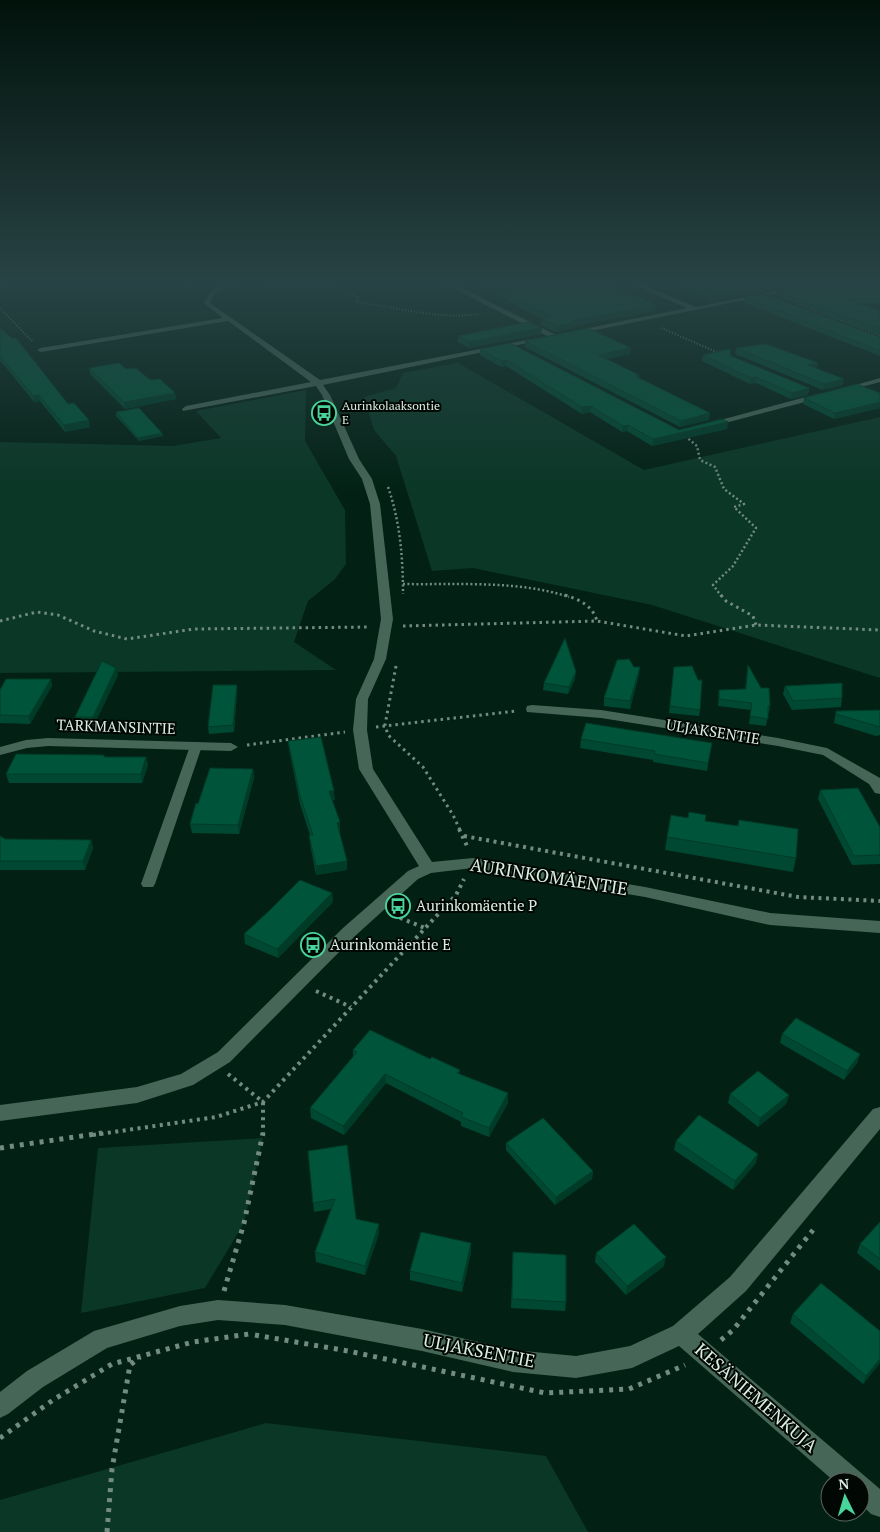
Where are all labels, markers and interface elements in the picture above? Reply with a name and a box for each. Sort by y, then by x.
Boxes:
place label: Aurinkolaaksontie E [342,398,440,427]
bus stop icon: Aurinkolaaksontie E [311,400,337,426]
street label: TARKMANSINTIE [56,714,176,738]
street label: ULJAKSENTIE [665,714,761,748]
street label: AURINKOMÄENTIE [469,852,630,900]
bus stop icon: Aurinkomäentie P [385,893,411,919]
place label: Aurinkomäentie P [416,895,537,915]
bus stop icon: Aurinkomäentie E [300,932,326,958]
place label: Aurinkomäentie E [330,934,451,954]
street label: ULJAKSENTIE [421,1327,537,1373]
street label: KESÄNIEMENKUJA [690,1337,824,1458]
north arrow [820,1472,870,1522]
text: N [838,1474,850,1493]

